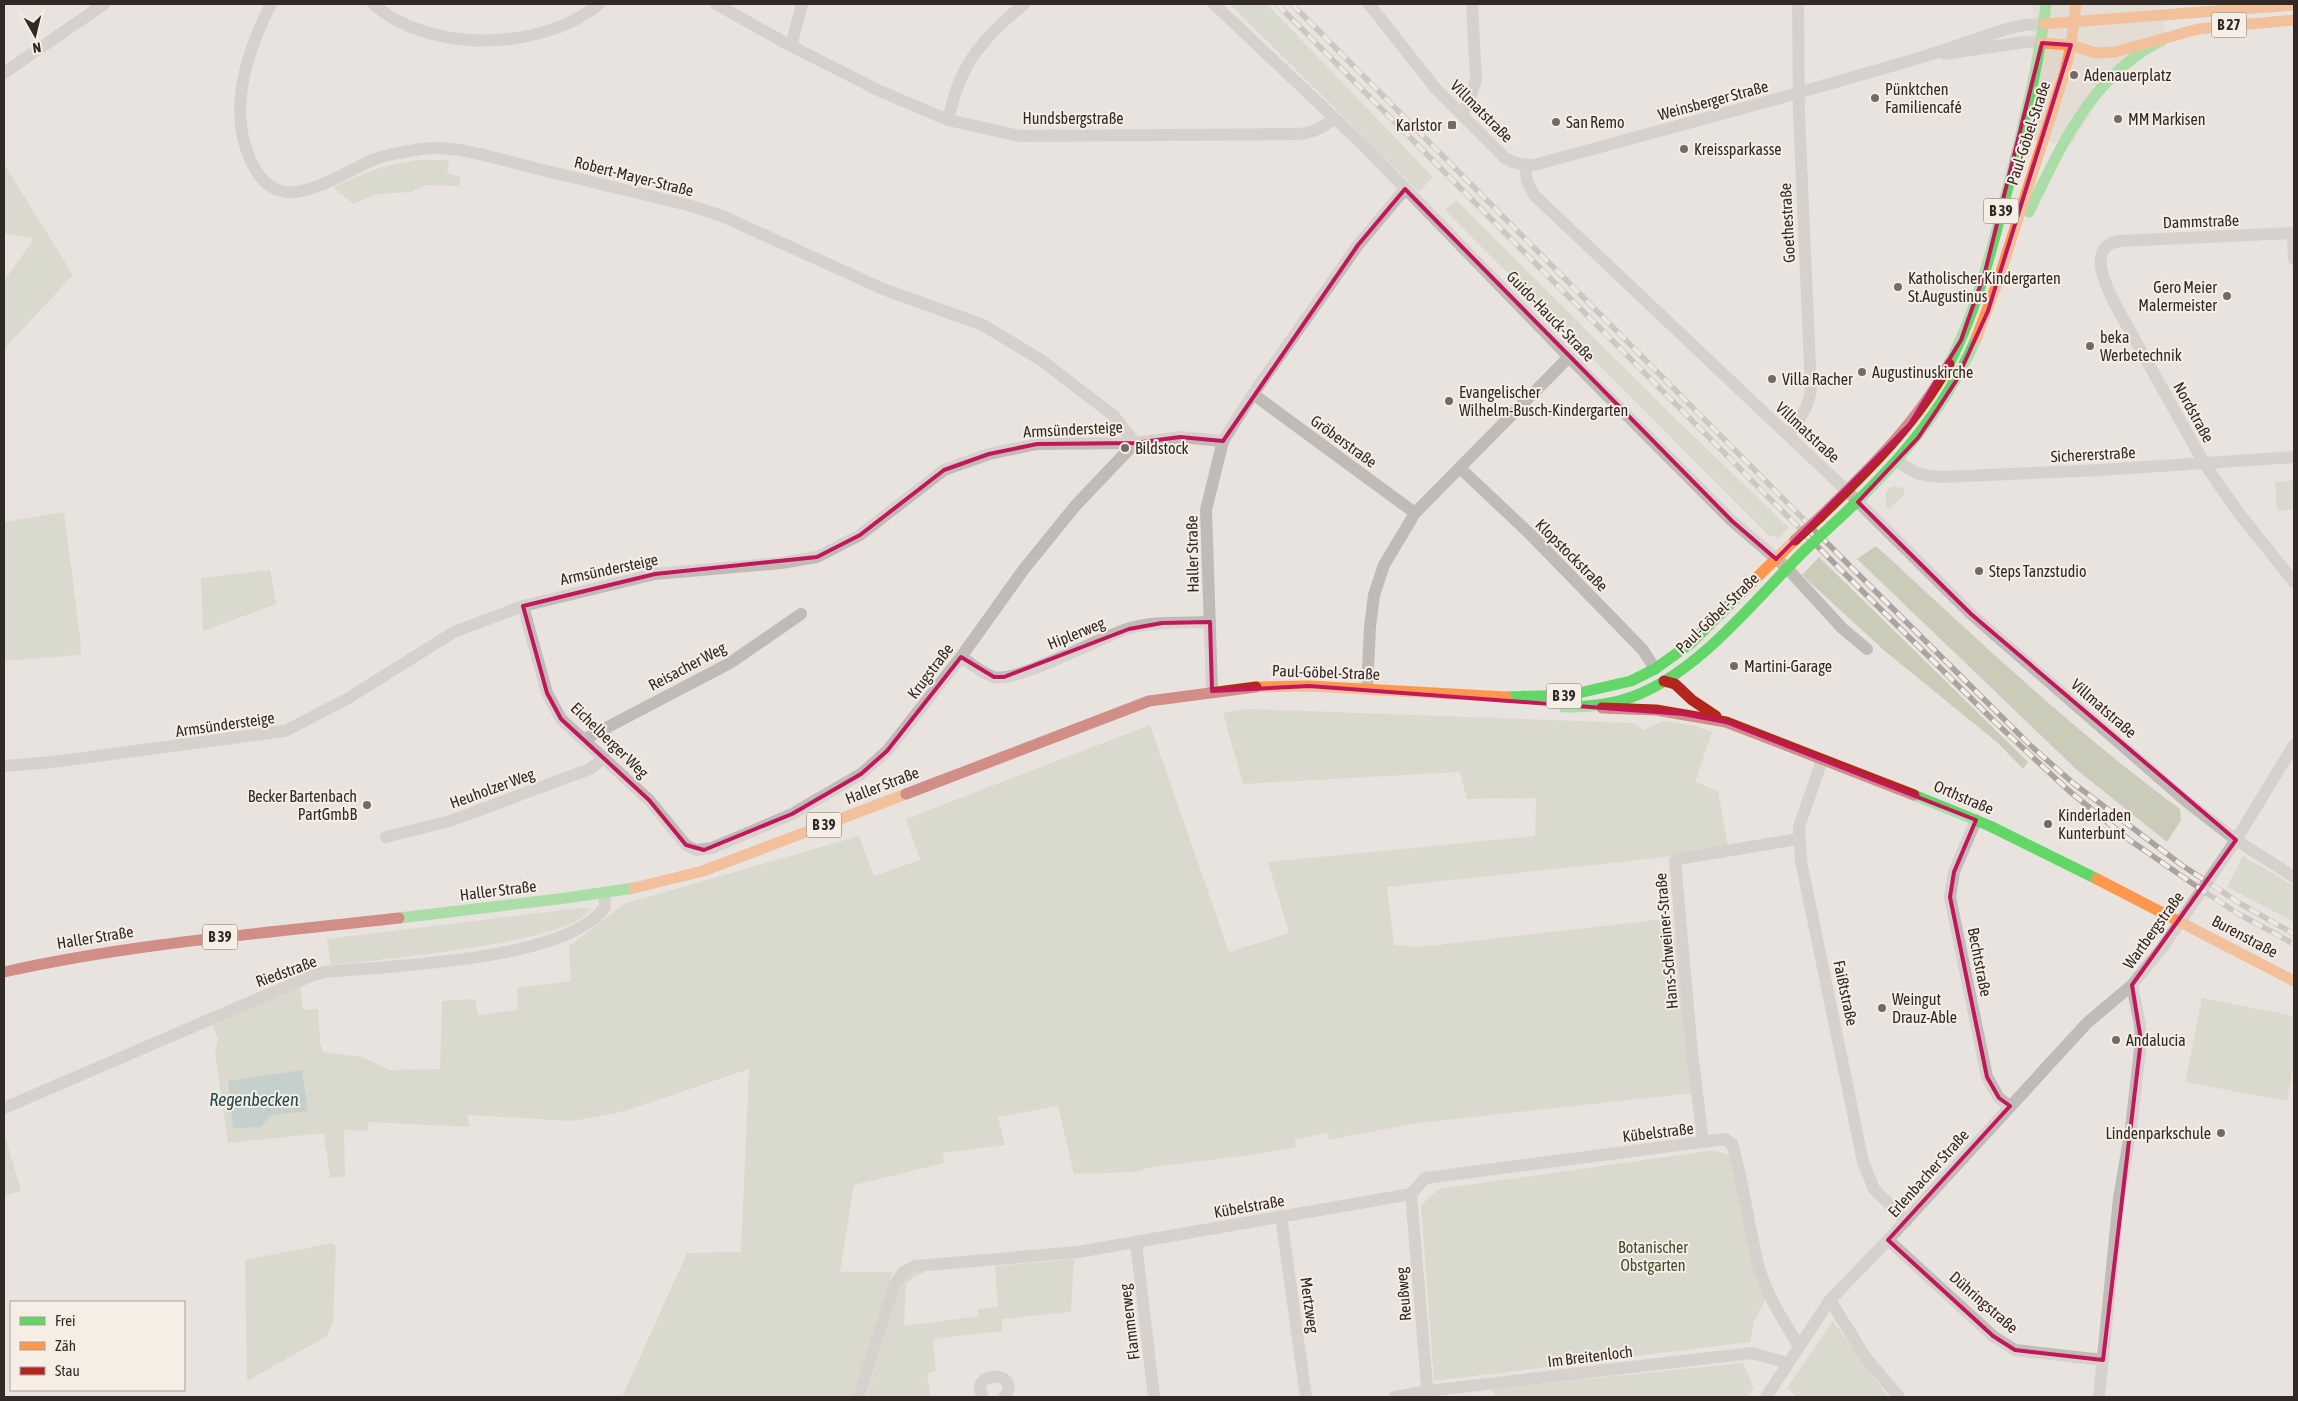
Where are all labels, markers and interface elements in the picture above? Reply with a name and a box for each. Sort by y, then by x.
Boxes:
north arrow [10,10,60,60]
road number: B 27 [2212,12,2246,38]
text: N [32,39,42,56]
place label: Adenauerplatz [2084,66,2171,85]
marker: Adenauerplatz [2068,69,2080,81]
street label: Villmatstraße [1447,76,1517,146]
street label: Weinsberger Straße [1656,77,1770,124]
street label: Paul-Göbel-Straße [2003,79,2053,187]
place label: Pünktchen Familiencafé [1885,80,1962,116]
marker: Pünktchen Familiencafé [1869,92,1881,104]
street label: Hundsbergstraße [1023,109,1123,128]
place label: MM Markisen [2128,110,2205,128]
place label: San Remo [1566,113,1624,131]
marker: MM Markisen [2112,113,2124,125]
place label: Karlstor [1396,116,1442,134]
marker: San Remo [1550,116,1562,128]
marker: Karlstor [1446,119,1458,131]
place label: Kreissparkasse [1694,140,1782,159]
marker: Kreissparkasse [1678,143,1690,155]
street label: Robert-Mayer-Straße [572,153,695,200]
street label: Goethestraße [1776,183,1798,263]
road number: B 39 [1984,198,2018,224]
street label: Dammstraße [2163,211,2239,231]
street label: Guido-Hauck-Straße [1503,267,1599,365]
place label: Katholischer Kindergarten St.Augustinus [1908,269,2061,306]
place label: Gero Meier Malermeister [2138,278,2217,314]
marker: Katholischer Kindergarten St.Augustinus [1892,281,1904,293]
marker: Gero Meier Malermeister [2221,290,2233,302]
place label: beka Werbetechnik [2100,328,2182,364]
marker: beka Werbetechnik [2084,340,2096,352]
place label: Augustinuskirche [1872,363,1973,382]
marker: Augustinuskirche [1856,366,1868,378]
place label: Villa Racher [1782,370,1853,388]
marker: Villa Racher [1766,373,1778,385]
street label: Nordstraße [2170,379,2218,445]
place label: Evangelischer Wilhelm-Busch-Kindergarten [1459,383,1628,420]
marker: Evangelischer Wilhelm-Busch-Kindergarten [1443,395,1455,407]
street label: Villmatstraße [1772,398,1844,466]
street label: Gröberstraße [1307,411,1381,471]
street label: Armsündersteige [1023,417,1123,442]
place label: Bildstock [1135,439,1189,457]
marker: Bildstock [1119,442,1131,454]
street label: Sichererstraße [2050,443,2136,465]
street label: Haller Straße [1182,515,1202,593]
street label: Klopstockstraße [1532,515,1612,595]
street label: Armsündersteige [558,550,660,589]
place label: Steps Tanzstudio [1989,562,2087,581]
marker: Steps Tanzstudio [1973,565,1985,577]
street label: Paul-Göbel-Straße [1672,569,1762,657]
street label: Hiplerweg [1045,613,1108,654]
street label: Reisacher Weg [645,638,729,695]
street label: Krugstraße [904,640,957,703]
place label: Martini-Garage [1744,657,1832,676]
marker: Martini-Garage [1728,660,1740,672]
street label: Paul-Göbel-Straße [1272,661,1380,683]
street label: Villmatstraße [2068,675,2140,741]
road number: B 39 [1546,684,1582,708]
street label: Eichelberger Weg [567,699,653,782]
street label: Armsündersteige [174,708,276,741]
street label: Haller Straße [843,763,921,807]
street label: Heuholzer Weg [447,764,537,813]
street label: Orthstraße [1931,776,1997,818]
place label: Becker Bartenbach PartGmbB [248,787,357,823]
marker: Becker Bartenbach PartGmbB [361,799,373,811]
place label: Kinderladen Kunterbunt [2058,806,2131,842]
road number: B 39 [806,812,842,838]
marker: Kinderladen Kunterbunt [2042,818,2054,830]
street label: Hans-Schweiner-Straße [1651,872,1681,1010]
street label: Haller Straße [459,876,537,904]
street label: Wartbergstraße [2119,888,2188,973]
street label: Burenstraße [2209,911,2281,961]
street label: Haller Straße [55,922,135,952]
road number: B 39 [202,924,238,950]
street label: Bechtstraße [1964,926,1996,998]
street label: Riedstraße [253,952,319,990]
street label: Faißtstraße [1830,959,1862,1027]
place label: Weingut Drauz-Able [1892,990,1957,1026]
marker: Weingut Drauz-Able [1876,1002,1888,1014]
place label: Andalucia [2126,1031,2186,1049]
marker: Andalucia [2110,1034,2122,1046]
water label: Regenbecken [209,1089,299,1110]
street label: Kübelstraße [1621,1119,1695,1145]
place label: Lindenparkschule [2106,1124,2211,1143]
street label: Erlenbacher Straße [1884,1126,1972,1220]
marker: Lindenparkschule [2215,1127,2227,1139]
street label: Kübelstraße [1212,1191,1286,1221]
park label: Botanischer Obstgarten [1618,1238,1688,1275]
street label: Reußweg [1392,1266,1415,1322]
street label: Dühringstraße [1946,1268,2022,1337]
street label: Mertzweg [1296,1276,1323,1334]
street label: Flammerweg [1115,1283,1144,1361]
legend [10,1301,185,1391]
text: Frei [55,1312,75,1329]
text: Zäh [55,1337,76,1354]
street label: Im Breitenloch [1546,1342,1634,1370]
text: Stau [55,1362,80,1379]

